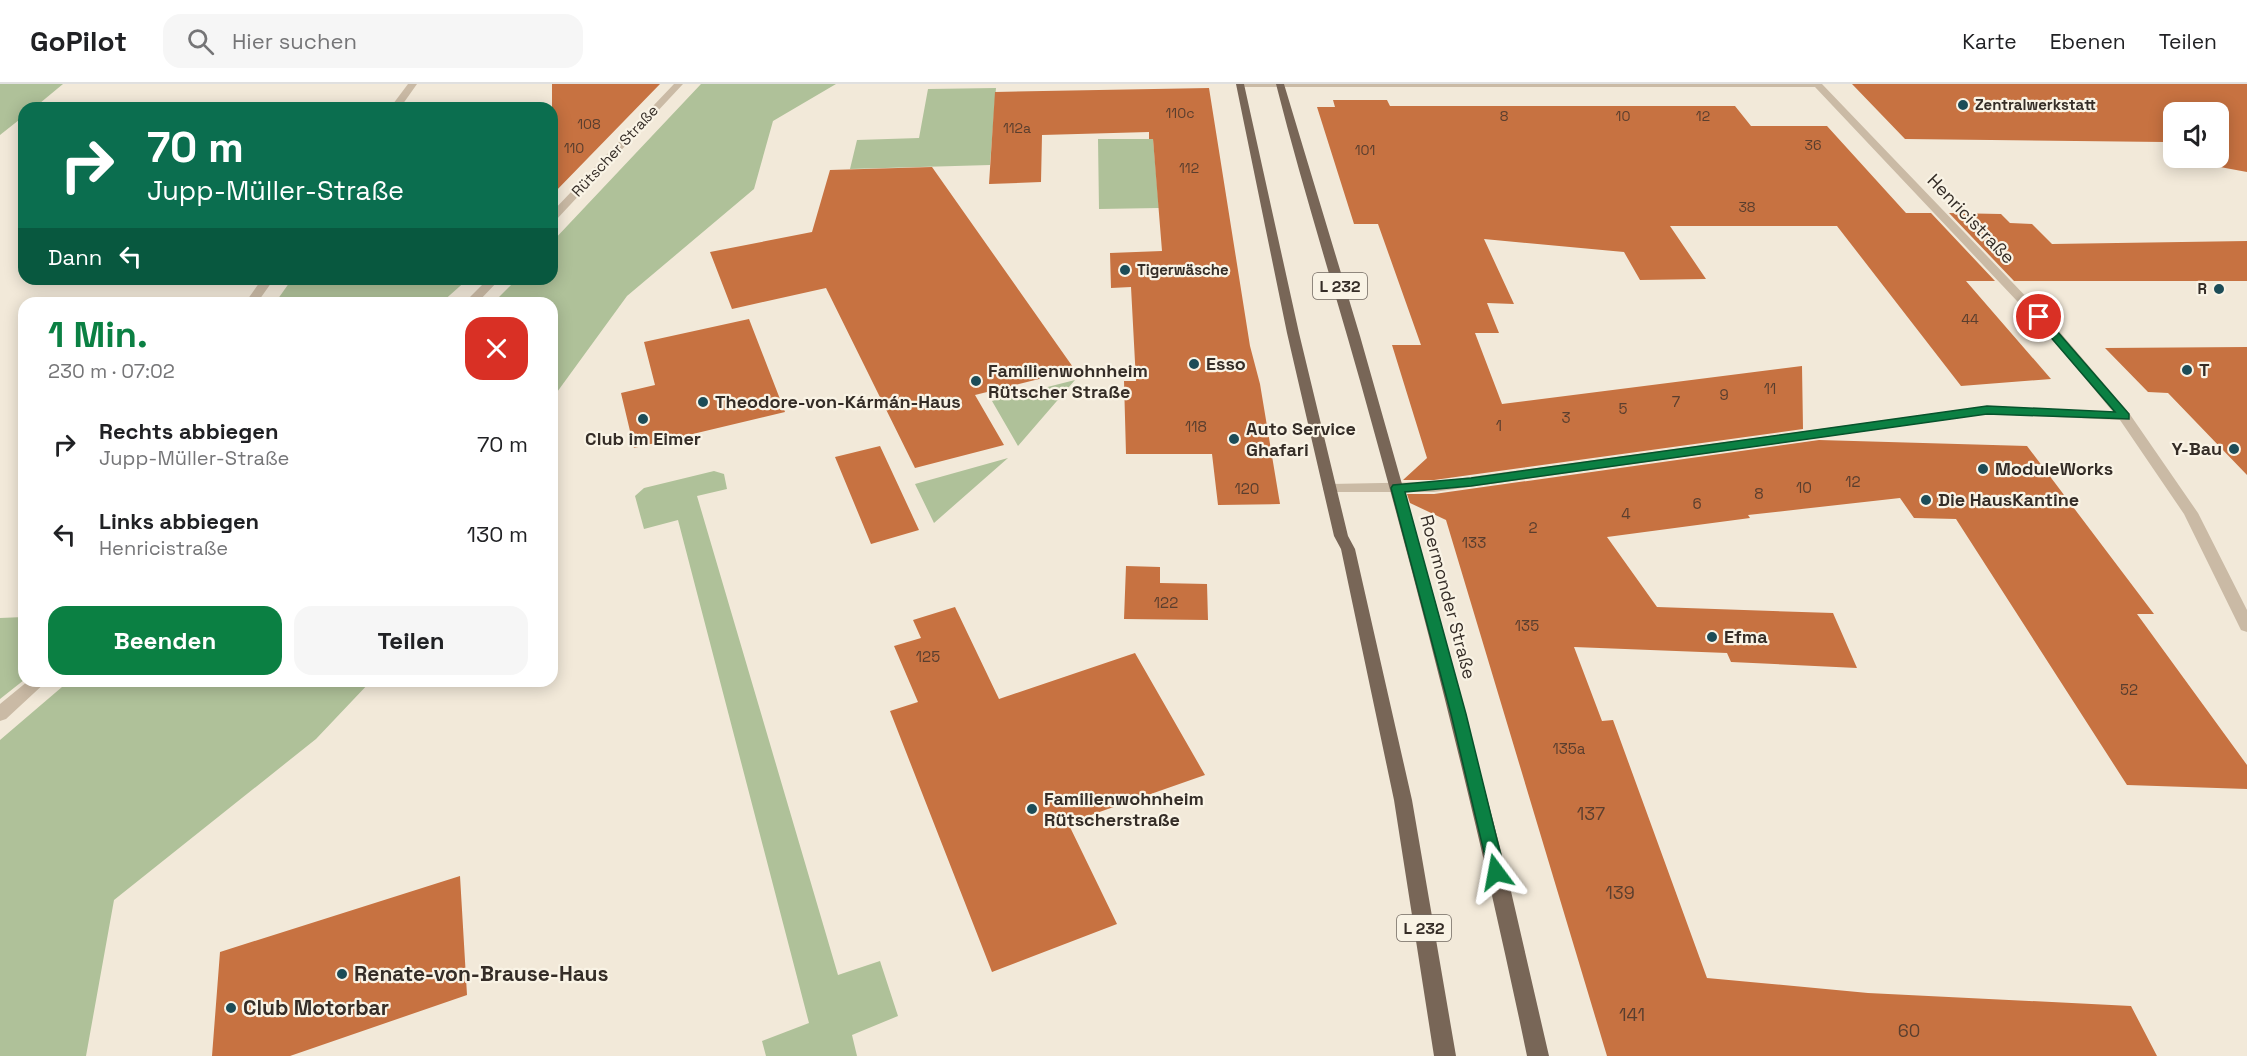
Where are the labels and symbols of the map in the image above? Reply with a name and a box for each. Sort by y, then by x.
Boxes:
place label: Zentralwerkstatt [1975,95,2096,114]
marker: Zentralwerkstatt [1956,98,1970,112]
street label: Rütscher Straße [567,101,662,200]
house number: 110c [1165,104,1195,122]
house number: 8 [1500,107,1509,125]
house number: 10 [1616,107,1630,125]
house number: 12 [1696,107,1710,125]
house number: 108 [577,115,601,133]
house number: 112a [1003,119,1031,137]
house number: 36 [1804,136,1822,154]
house number: 110 [564,139,584,157]
house number: 101 [1355,141,1375,159]
house number: 112 [1179,159,1199,177]
street label: Henricistraße [1923,169,2020,268]
house number: 38 [1738,198,1756,216]
place label: Tigerwäsche [1137,260,1229,279]
marker: Tigerwäsche [1118,263,1132,277]
road number: L 232 [1313,273,1367,299]
place label: R [2198,279,2207,298]
marker: R [2212,282,2226,296]
pin [2013,291,2064,342]
house number: 44 [1961,310,1979,328]
place label: Esso [1206,352,1246,375]
marker: Esso [1187,357,1201,371]
place label: T [2199,358,2210,381]
place label: Familienwohnheim Rütscher Straße [988,359,1148,403]
marker: T [2180,363,2194,377]
marker: Familienwohnheim Rütscher Straße [969,374,983,388]
house number: 11 [1764,379,1776,398]
house number: 9 [1719,385,1729,404]
place label: Theodore-von-Kármán-Haus [715,390,961,413]
house number: 7 [1672,392,1680,411]
marker: Theodore-von-Kármán-Haus [696,395,710,409]
house number: 5 [1619,399,1628,418]
house number: 3 [1561,408,1571,427]
marker: Club im Eimer [636,412,650,426]
house number: 1 [1496,416,1502,435]
house number: 118 [1185,417,1207,436]
place label: Auto Service Ghafari [1246,417,1356,461]
place label: Club im Eimer [585,427,701,450]
marker: Auto Service Ghafari [1227,432,1241,446]
place label: Y-Bau [2172,437,2222,460]
marker: Y-Bau [2227,442,2241,456]
place label: ModuleWorks [1995,457,2113,480]
marker: ModuleWorks [1976,462,1990,476]
house number: 12 [1845,472,1861,491]
house number: 10 [1796,478,1812,497]
house number: 120 [1235,479,1259,498]
house number: 8 [1754,484,1764,503]
place label: Die HausKantine [1938,488,2079,511]
marker: Die HausKantine [1919,493,1933,507]
house number: 6 [1692,494,1702,513]
house number: 4 [1621,504,1631,523]
street label: Roermonder Straße [1415,512,1482,682]
house number: 2 [1528,518,1538,537]
house number: 133 [1462,533,1486,552]
house number: 122 [1154,593,1178,612]
house number: 135 [1515,616,1539,635]
place label: Efma [1724,625,1768,648]
marker: Efma [1705,630,1719,644]
house number: 125 [916,647,940,666]
house number: 52 [2120,680,2138,699]
house number: 135a [1553,739,1586,758]
place label: Familienwohnheim Rütscherstraße [1044,787,1204,831]
marker: Familienwohnheim Rütscherstraße [1025,802,1039,816]
house number: 137 [1577,802,1605,825]
position arrow [1464,840,1528,904]
house number: 139 [1605,881,1635,904]
road number: L 232 [1397,915,1451,941]
place label: Renate-von-Brause-Haus [354,960,608,987]
marker: Renate-von-Brause-Haus [335,967,349,981]
place label: Club Motorbar [243,994,389,1021]
marker: Club Motorbar [224,1001,238,1015]
house number: 141 [1619,1003,1645,1026]
house number: 60 [1898,1019,1920,1042]

